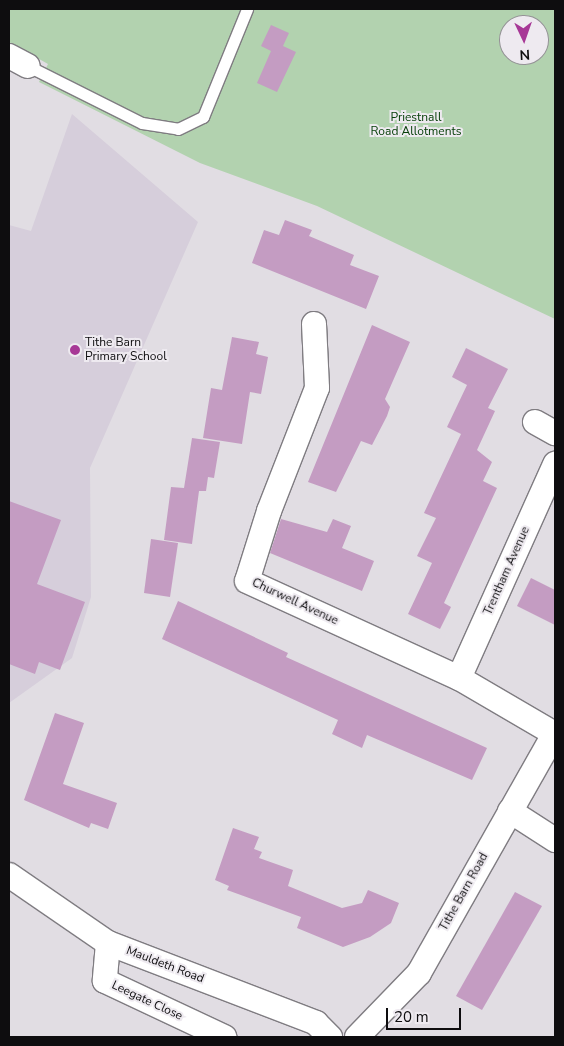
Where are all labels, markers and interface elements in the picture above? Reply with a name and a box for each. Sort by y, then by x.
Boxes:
north arrow [499,15,549,65]
text: N [519,45,530,64]
park label: Priestnall Road Allotments [370,111,462,139]
place label: Tithe Barn Primary School [85,336,167,364]
marker: Tithe Barn Primary School [69,344,81,356]
street label: Trentham Avenue [481,525,533,617]
street label: Churwell Avenue [249,576,341,628]
street label: Tithe Barn Road [437,850,491,934]
street label: Mauldeth Road [124,944,206,986]
street label: Leegate Close [109,978,185,1024]
scale bar [389,998,464,1030]
text: 20 m [394,1007,429,1027]

